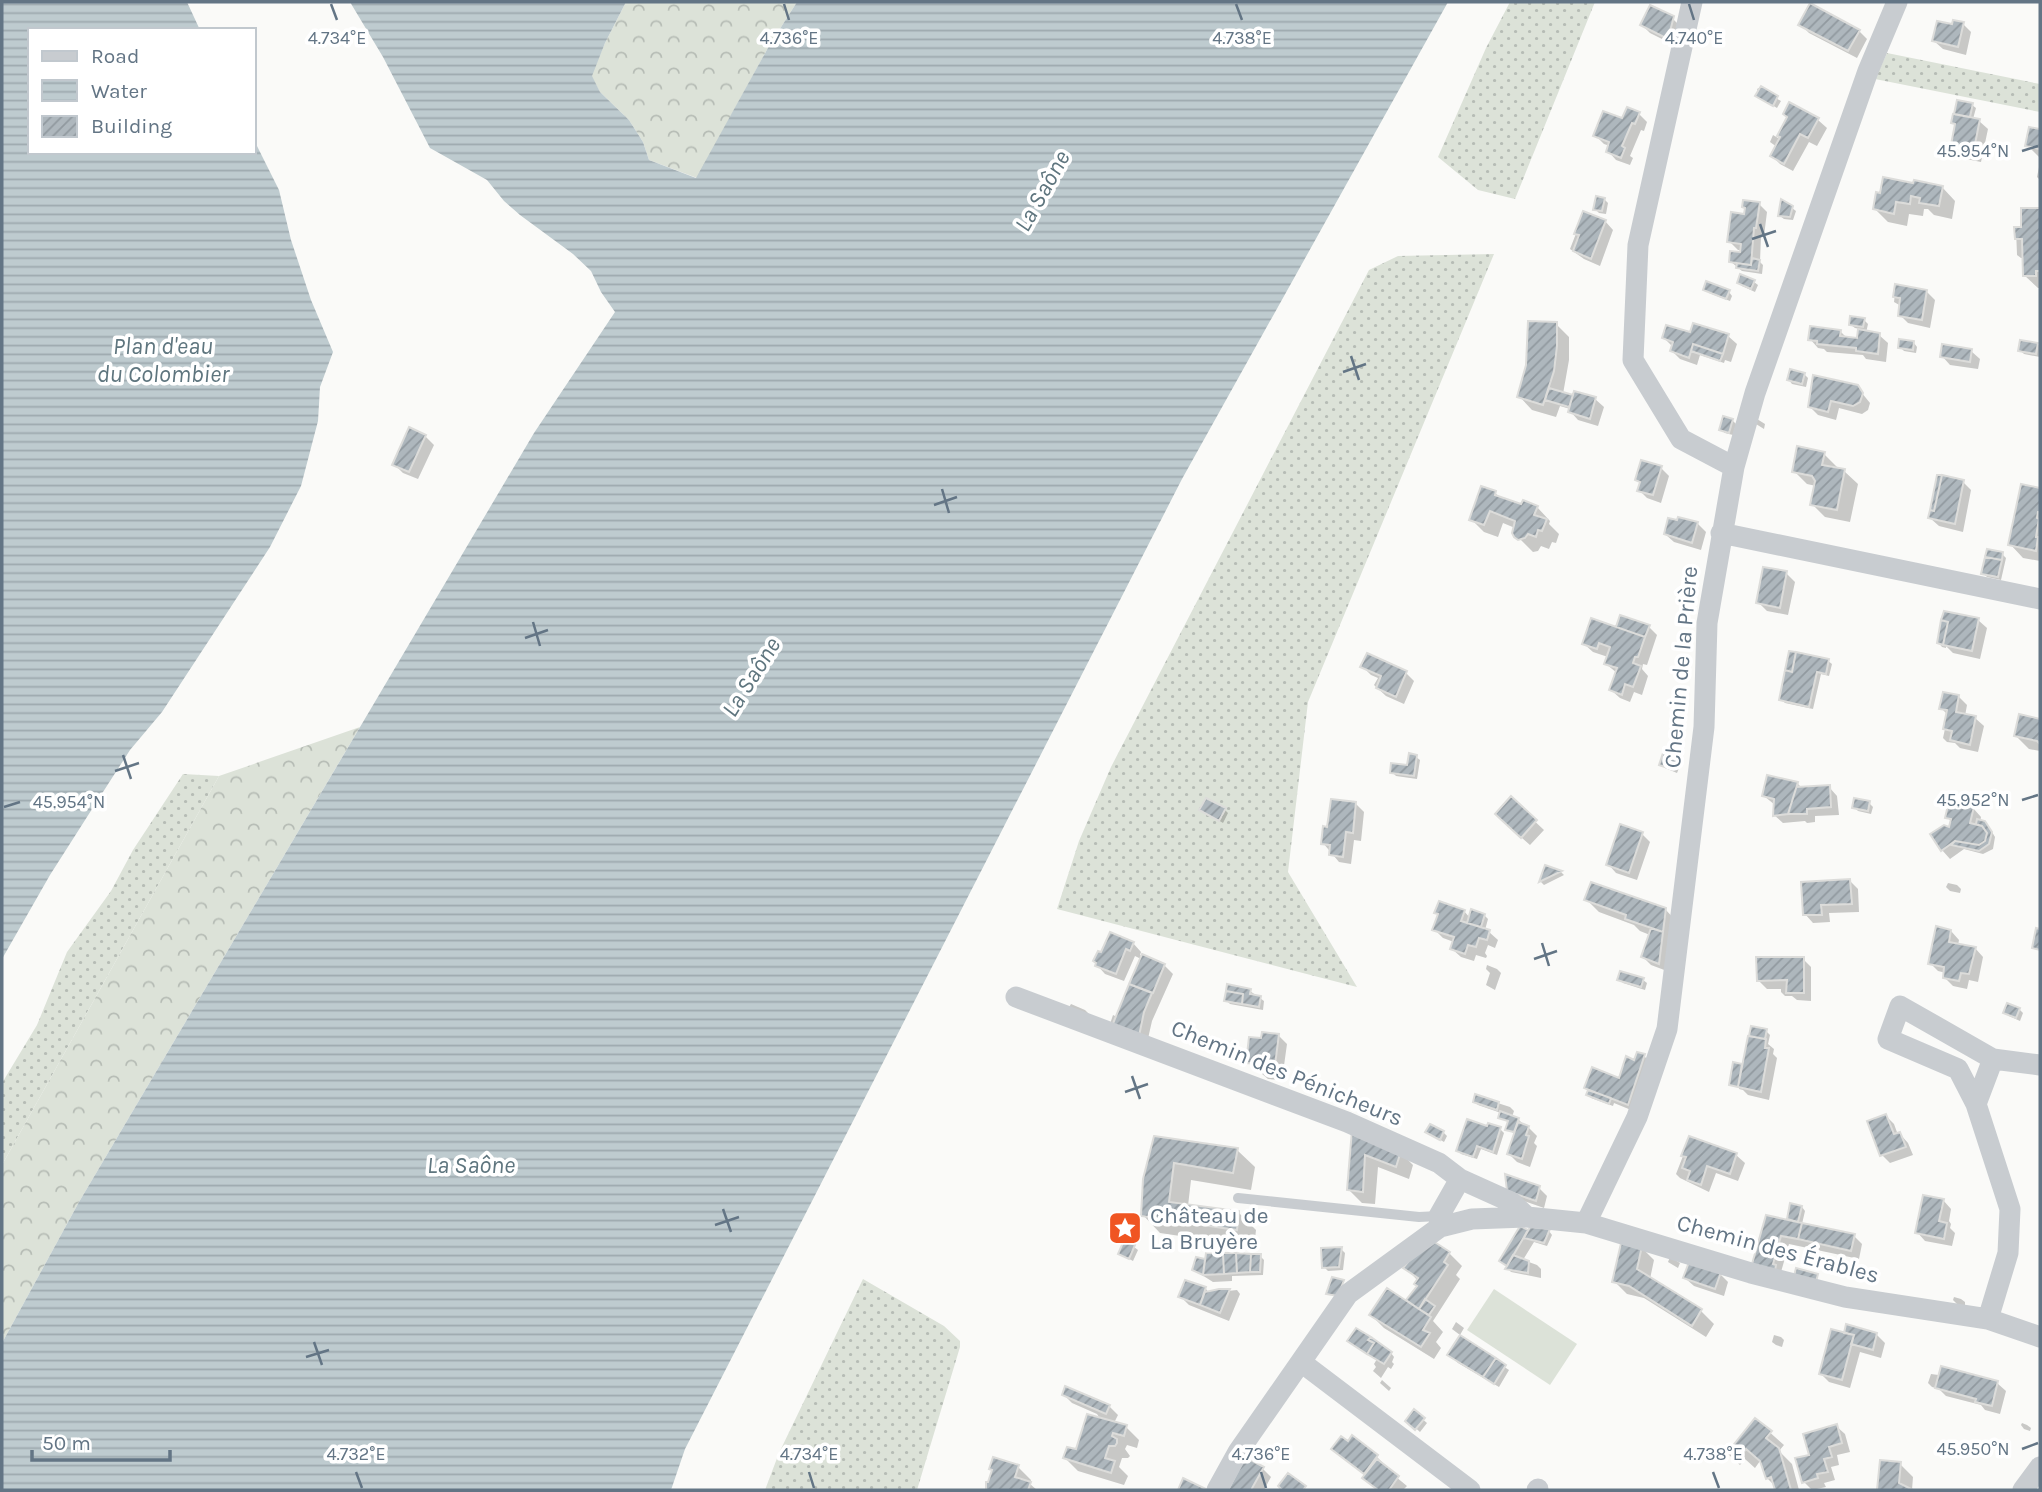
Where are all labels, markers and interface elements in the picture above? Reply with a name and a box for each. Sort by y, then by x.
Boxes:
text: 4.734°E [308,27,366,49]
text: 4.736°E [760,27,818,49]
text: 4.738°E [1212,27,1272,49]
text: 4.740°E [1665,27,1723,49]
legend [28,28,256,154]
text: Road [91,44,139,68]
text: Water [91,79,147,103]
text: Building [91,114,172,138]
text: 45.954°N [1937,140,2009,162]
water label: La Saône [1008,146,1076,236]
water label: Plan d'eau du Colombier [97,332,230,388]
street label: Chemin de la Prière [1659,565,1703,769]
water label: La Saône [716,632,786,722]
text: 45.952°N [1937,789,2009,811]
text: 45.954°N [33,791,105,813]
street label: Chemin des Pénicheurs [1167,1014,1407,1132]
water label: La Saône [427,1151,515,1179]
place label: Château de La Bruyère [1150,1202,1269,1255]
place icon: Château de La Bruyère [1106,1209,1144,1247]
street label: Chemin des Érables [1674,1209,1882,1289]
scale bar [32,1418,170,1462]
text: 50 m [42,1431,91,1455]
text: 45.950°N [1936,1438,2010,1460]
text: 4.732°E [326,1443,386,1465]
text: 4.734°E [780,1443,838,1465]
text: 4.736°E [1232,1443,1290,1465]
text: 4.738°E [1683,1443,1743,1465]

